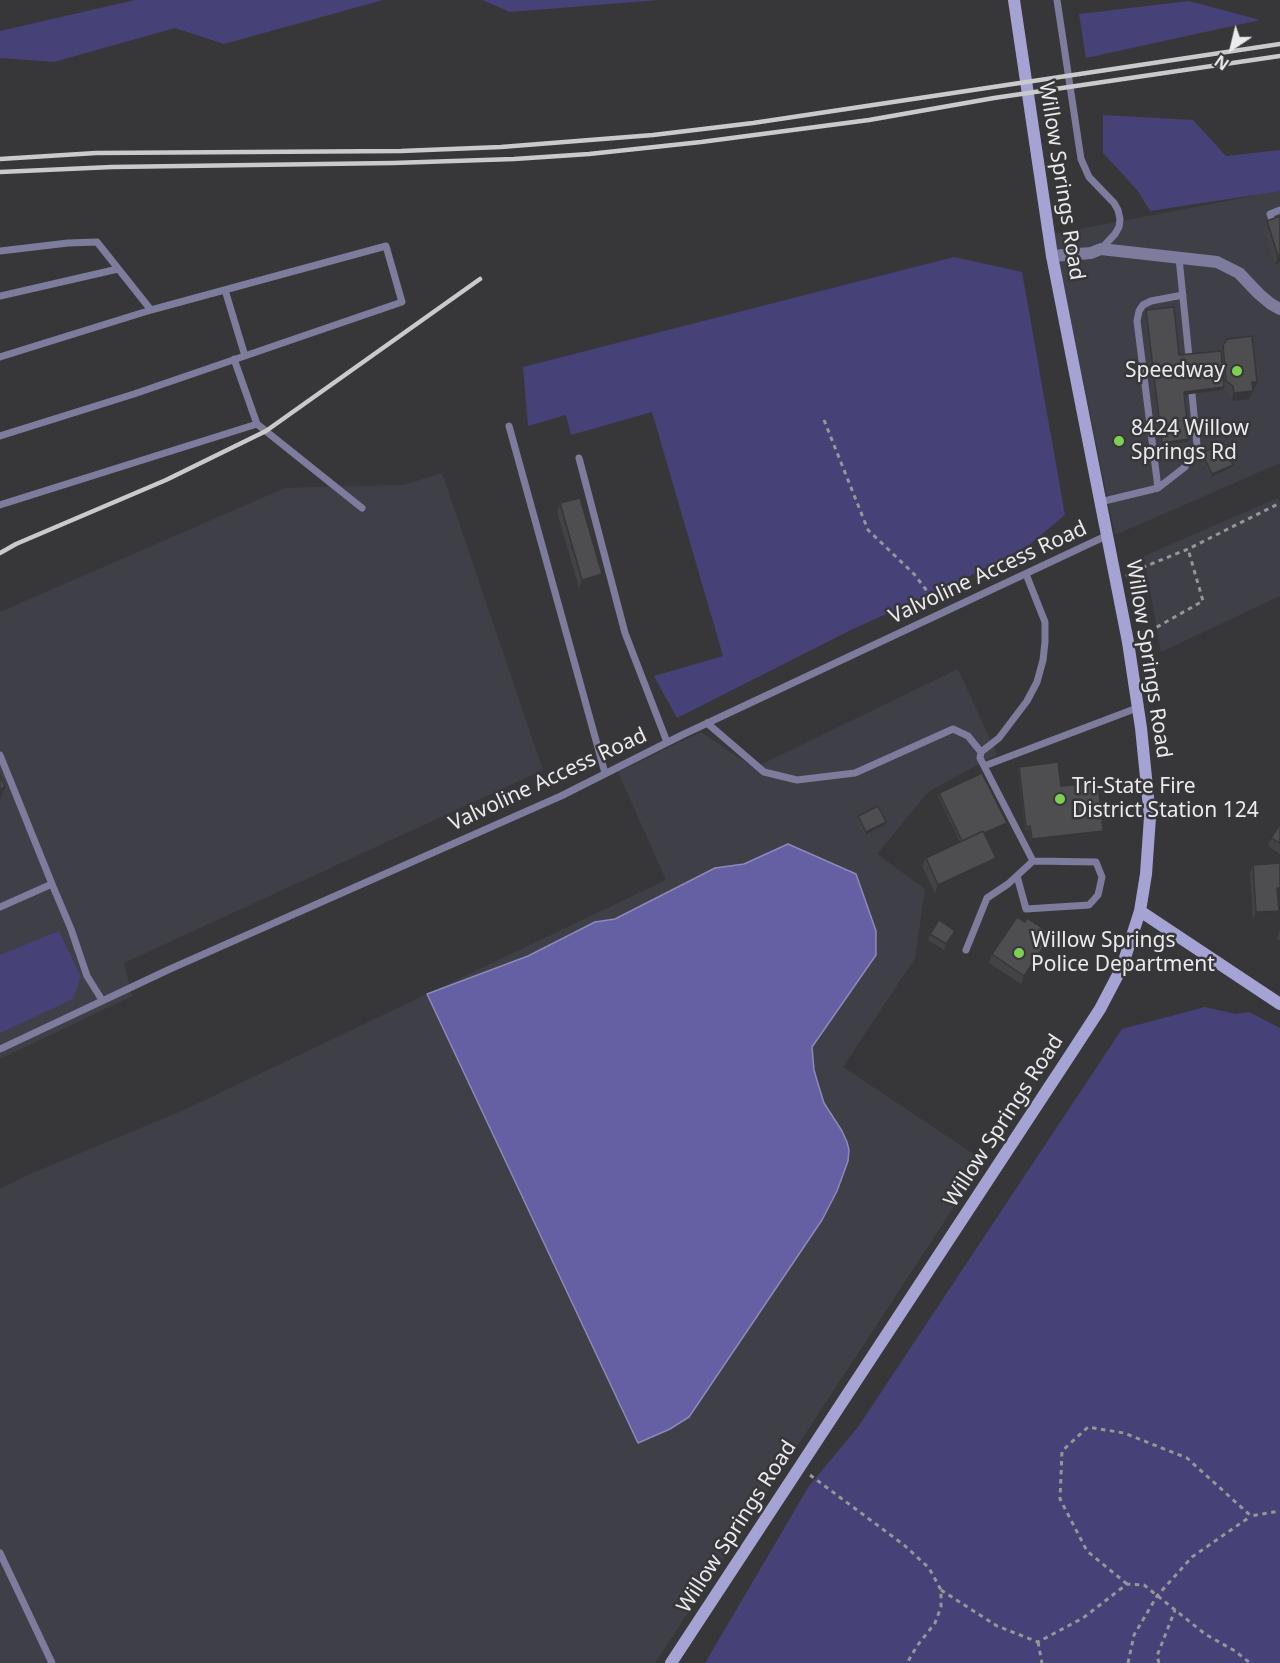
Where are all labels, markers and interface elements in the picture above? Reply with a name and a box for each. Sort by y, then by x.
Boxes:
north arrow [1202,18,1262,78]
text: N [1210,50,1233,75]
street label: Willow Springs Road [1033,80,1089,282]
place label: Speedway [1125,358,1225,384]
marker: Speedway [1230,364,1244,378]
place label: 8424 Willow Springs Rd [1131,416,1249,466]
marker: 8424 Willow Springs Rd [1112,434,1126,448]
street label: Valvoline Access Road [885,516,1091,630]
street label: Willow Springs Road [1120,558,1176,760]
street label: Valvoline Access Road [445,723,651,837]
place label: Tri-State Fire District Station 124 [1072,774,1259,824]
marker: Tri-State Fire District Station 124 [1053,792,1067,806]
place label: Willow Springs Police Department [1031,928,1215,978]
marker: Willow Springs Police Department [1012,946,1026,960]
street label: Willow Springs Road [939,1030,1069,1212]
street label: Willow Springs Road [672,1436,802,1618]

